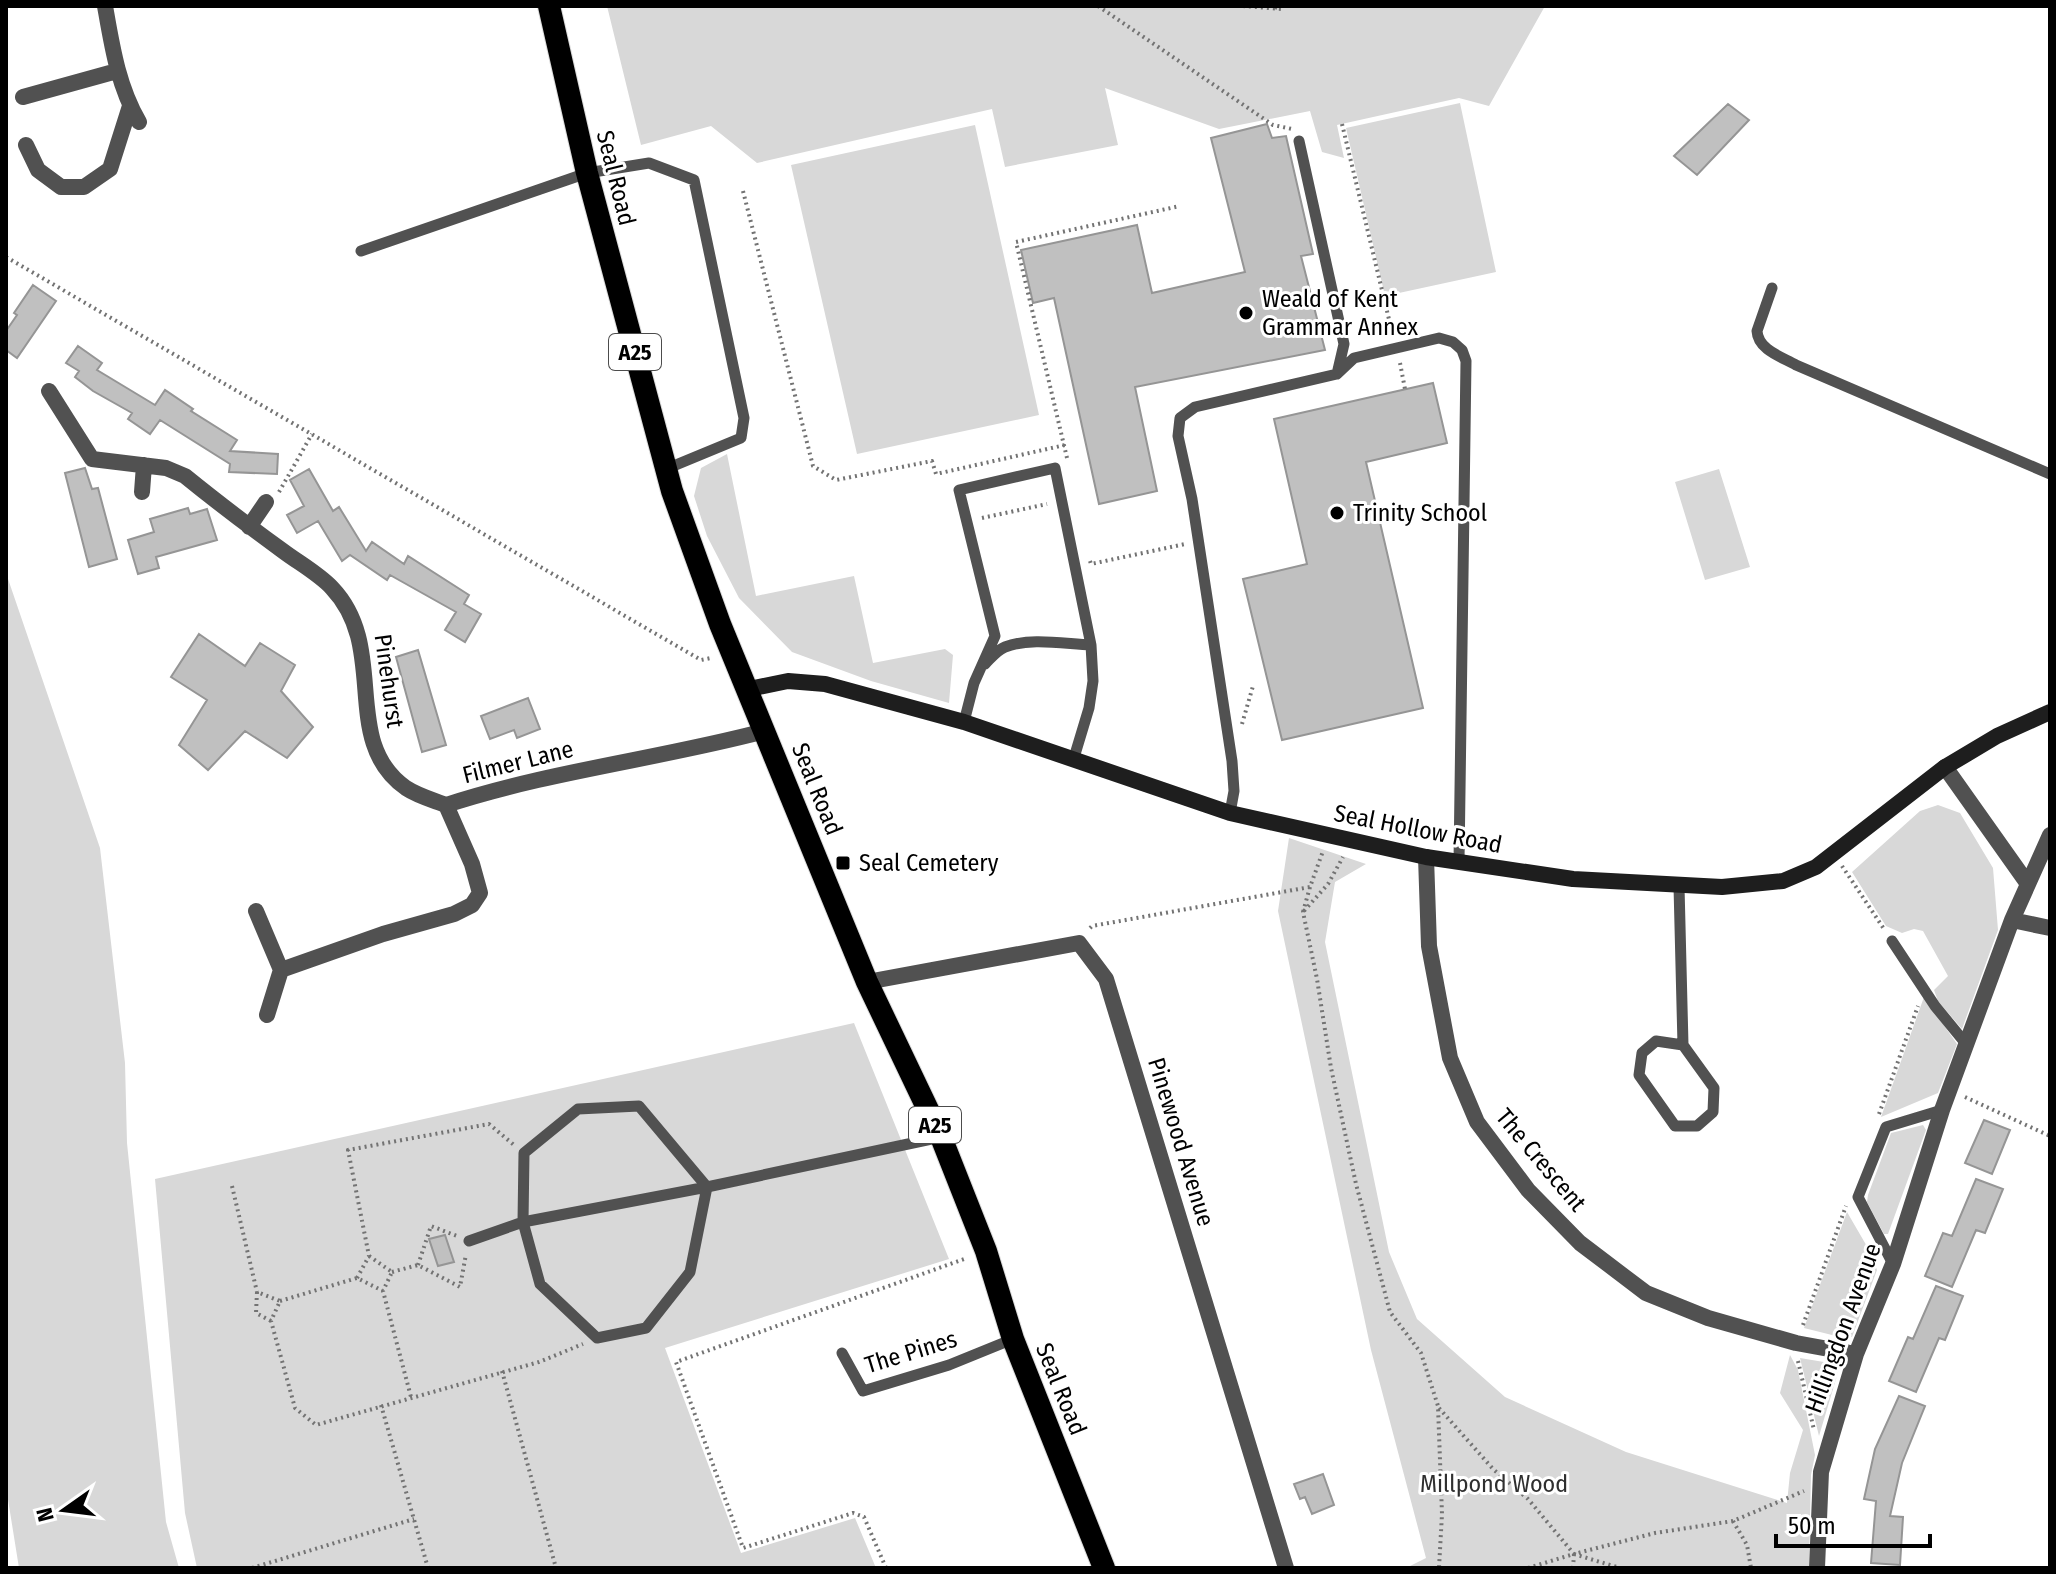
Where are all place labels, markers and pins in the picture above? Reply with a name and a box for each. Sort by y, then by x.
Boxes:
place label: Weald of Kent Grammar Annex [1262,285,1418,341]
marker: Weald of Kent Grammar Annex [1237,304,1255,322]
place label: Trinity School [1353,499,1487,527]
marker: Trinity School [1328,504,1346,522]
place label: Seal Cemetery [859,849,999,877]
marker: Seal Cemetery [834,854,852,872]

